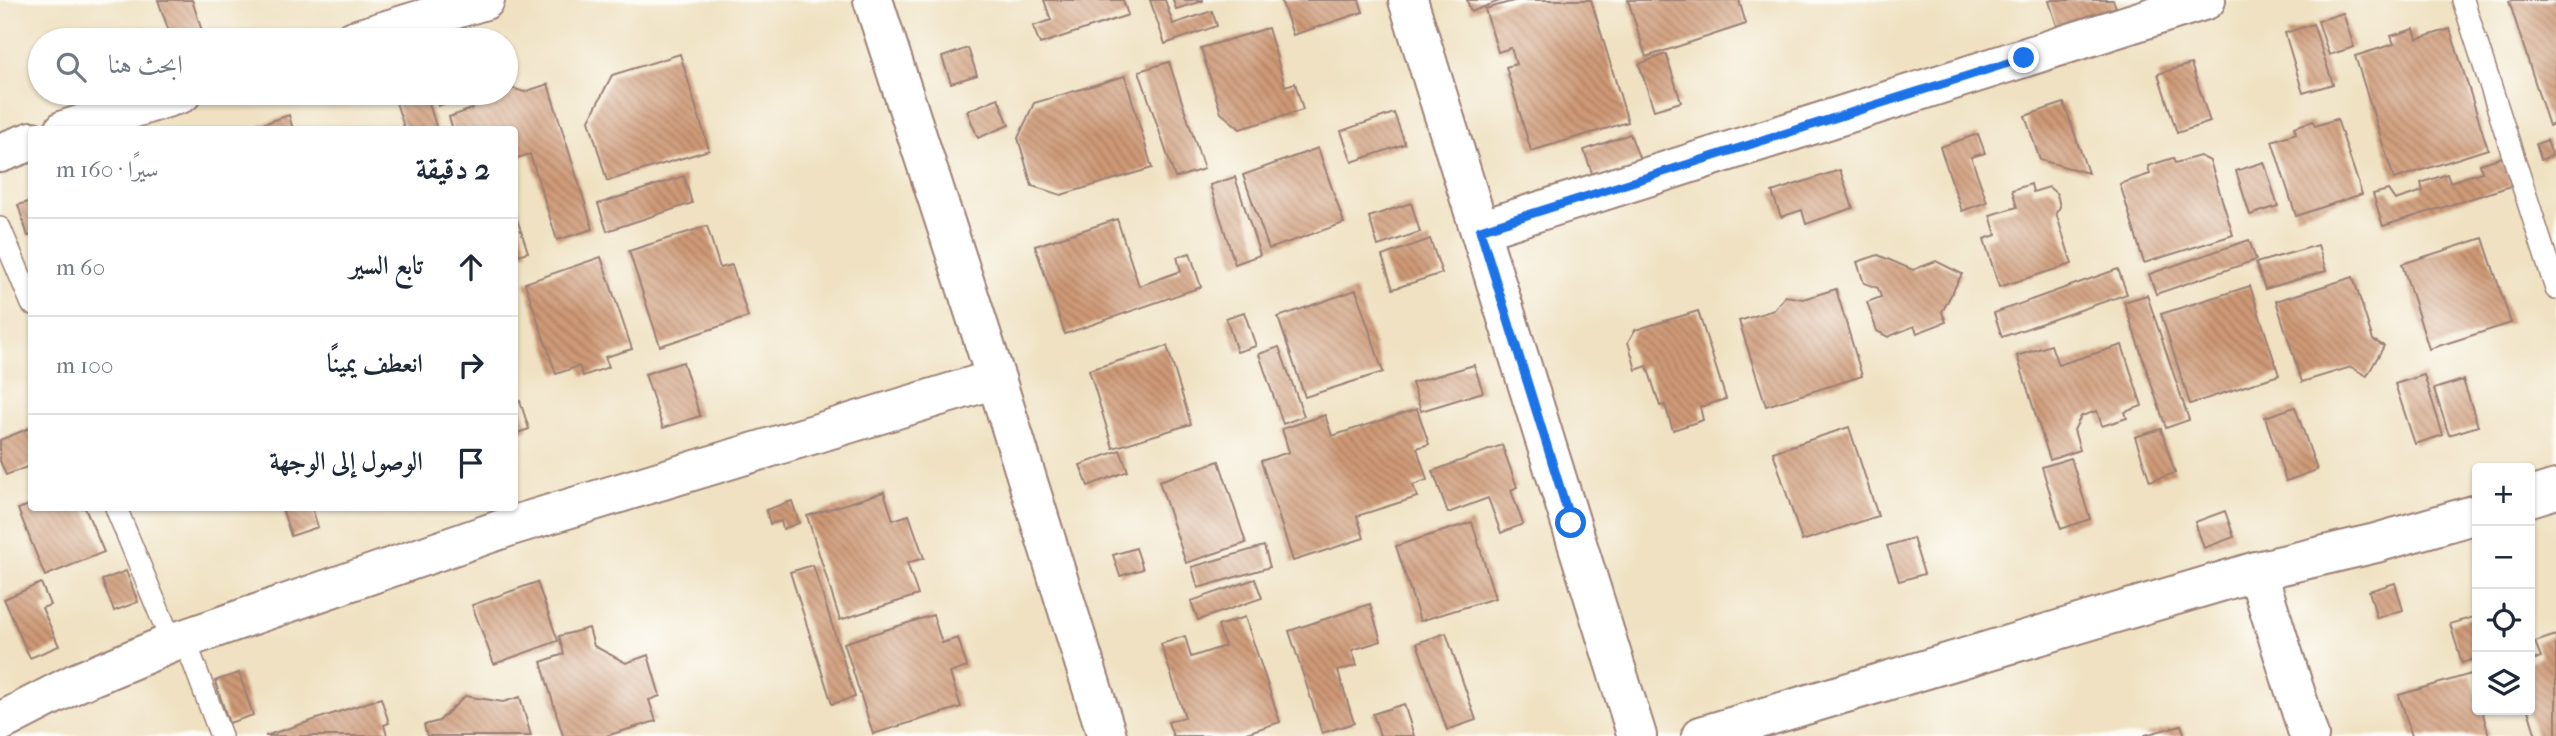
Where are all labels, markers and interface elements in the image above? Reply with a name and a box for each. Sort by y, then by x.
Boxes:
search box [28,28,518,105]
route end [2008,42,2039,73]
icon: search [52,48,90,86]
text: ابحث هنا [108,49,183,80]
text: 2 دقيقة [416,152,490,187]
text: سيرًا · 160 m [56,156,159,183]
icon: ahead [452,248,490,286]
text: تابع السير [350,250,423,281]
text: 60 m [56,254,105,281]
icon: right [452,346,490,384]
text: انعطف يمينًا [327,348,423,379]
text: 100 m [56,352,114,379]
icon: arrive [452,444,490,482]
text: الوصول إلى الوجهة [269,446,423,477]
map controls [2472,463,2535,715]
button: + [2472,463,2535,526]
route start [1555,507,1586,538]
button: − [2472,526,2535,589]
button: locate [2472,589,2535,652]
button: layers [2472,652,2535,715]

